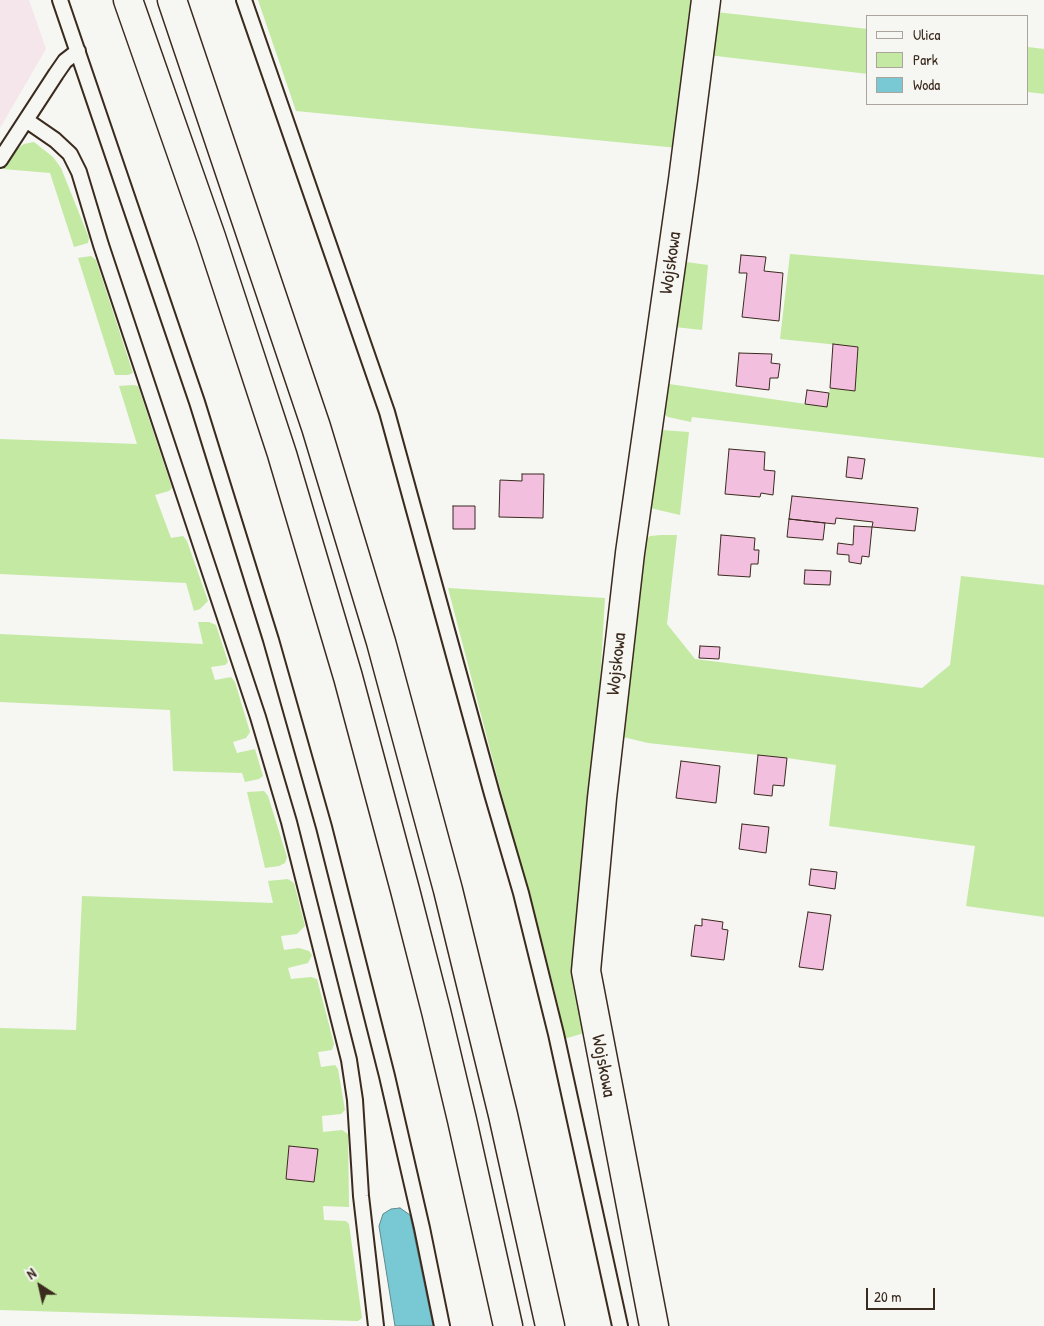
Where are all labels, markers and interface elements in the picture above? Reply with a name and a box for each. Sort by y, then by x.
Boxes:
legend [866,15,1029,105]
text: Ulica [913,24,940,45]
text: Park [913,49,938,70]
text: Woda [913,74,940,95]
street label: Wojskowa [655,230,687,296]
street label: Wojskowa [602,632,632,696]
street label: Wojskowa [586,1033,620,1099]
north arrow [15,1261,65,1311]
text: N [23,1263,40,1283]
scale bar [869,1278,938,1310]
text: 20 m [874,1286,901,1307]

